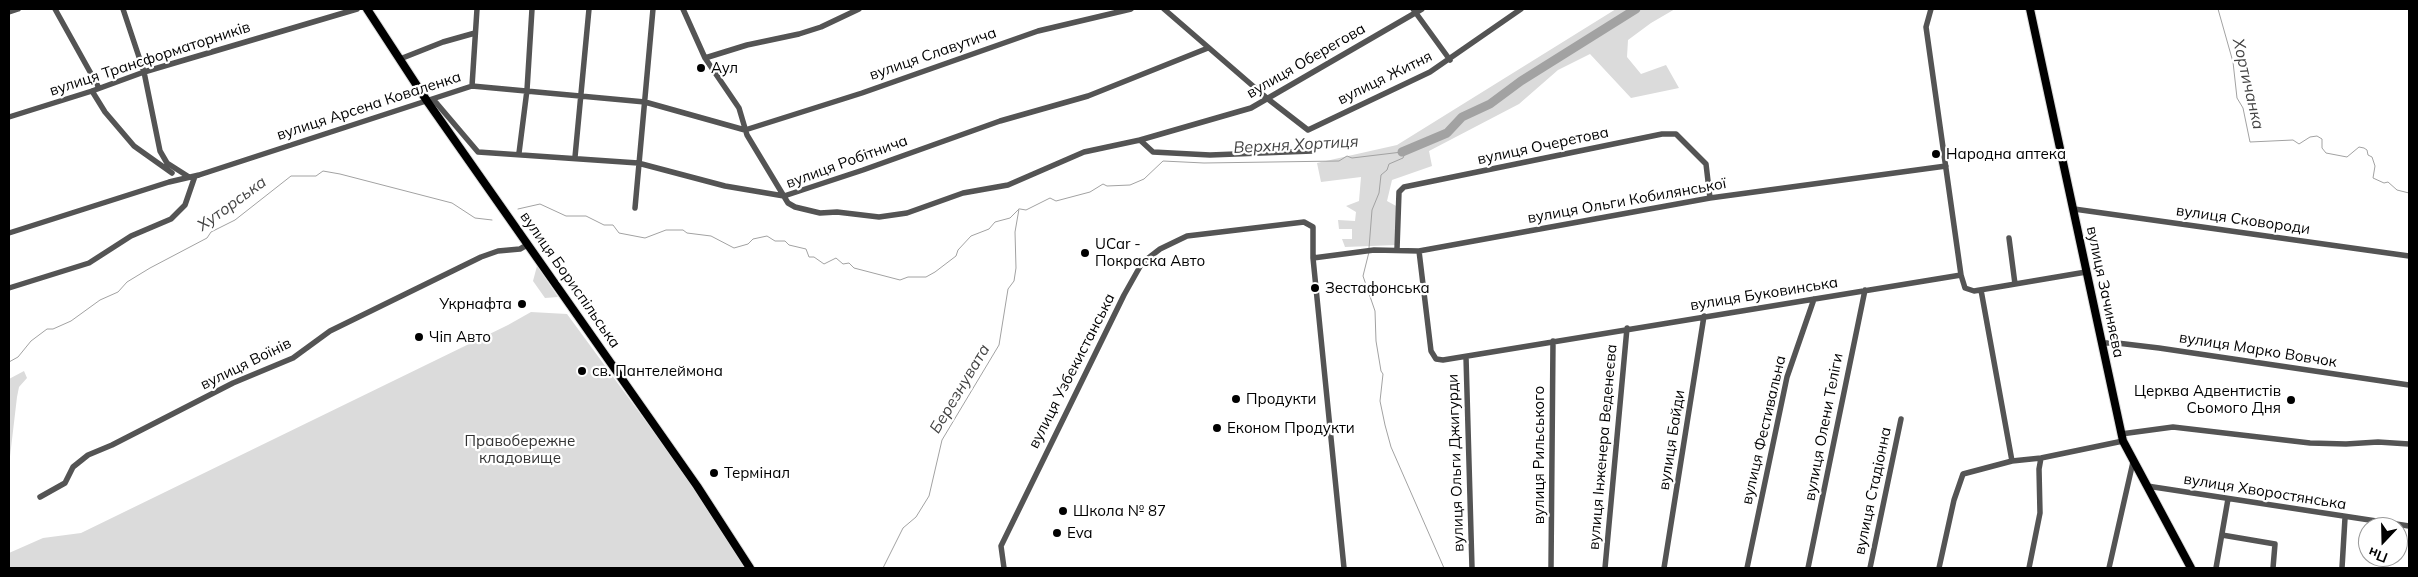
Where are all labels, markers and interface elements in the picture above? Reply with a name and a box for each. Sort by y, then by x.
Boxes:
street label: вулиця Трансформаторників [47,18,253,100]
street label: вулиця Оберегова [1243,20,1369,102]
street label: вулиця Славутича [867,24,999,84]
water label: Хортичанка [2228,37,2268,131]
street label: вулиця Житня [1335,47,1435,109]
place label: Аул [711,59,738,77]
marker: Аул [695,62,707,74]
street label: вулиця Арсена Коваленка [275,68,463,144]
street label: вулиця Очеретова [1476,123,1610,169]
street label: вулиця Робітнича [784,132,910,192]
water label: Верхня Хортиця [1233,132,1359,158]
place label: Народна аптека [1946,145,2066,163]
marker: Народна аптека [1930,148,1942,160]
water label: Хуторська [194,173,270,235]
street label: вулиця Ольги Кобилянської [1526,175,1728,227]
street label: вулиця Сковороди [2175,202,2311,238]
street label: вулиця Бориспільська [516,208,624,352]
street label: вулиця Зачиняєва [2082,225,2128,359]
place label: UCar - Покраска Авто [1095,235,1205,270]
marker: UCar - Покраска Авто [1079,247,1091,259]
street label: вулиця Буковинська [1689,273,1839,315]
place label: Зестафонська [1325,279,1430,297]
marker: Зестафонська [1309,282,1321,294]
street label: вулиця Узбекистанська [1025,290,1119,452]
place label: Укрнафта [439,295,512,313]
marker: Укрнафта [516,298,528,310]
place label: Чіп Авто [429,328,491,346]
street label: вулиця Марко Вовчок [2178,329,2338,371]
marker: Чіп Авто [413,331,425,343]
street label: вулиця Воїнів [198,334,294,394]
water label: Березнувата [926,341,994,437]
street label: вулиця Інженера Веденеєва [1585,343,1621,551]
street label: вулиця Олени Теліги [1801,352,1847,502]
street label: вулиця Фестивальна [1738,354,1790,506]
place label: св. Пантелеймона [592,362,723,380]
marker: св. Пантелеймона [576,365,588,377]
street label: вулиця Ольги Джигурди [1444,374,1468,552]
place label: Церква Адвентистів Сьомого Дня [2134,382,2281,417]
street label: вулиця Рильського [1530,386,1548,524]
street label: вулиця Байди [1655,389,1689,491]
place label: Продукти [1246,390,1316,408]
marker: Продукти [1230,393,1242,405]
marker: Церква Адвентистів Сьомого Дня [2285,394,2297,406]
place label: Економ Продукти [1227,419,1355,437]
marker: Економ Продукти [1211,422,1223,434]
street label: вулиця Стадіонна [1851,426,1895,556]
park label: Правобережне кладовище [465,432,575,467]
place label: Термінал [724,464,790,482]
marker: Термінал [708,467,720,479]
street label: вулиця Хворостянська [2182,470,2348,514]
place label: Школа № 87 [1073,502,1166,520]
marker: Школа № 87 [1057,505,1069,517]
north arrow [2358,517,2408,567]
place label: Eva [1067,524,1092,542]
marker: Eva [1051,527,1063,539]
text: Пн [2366,543,2390,567]

